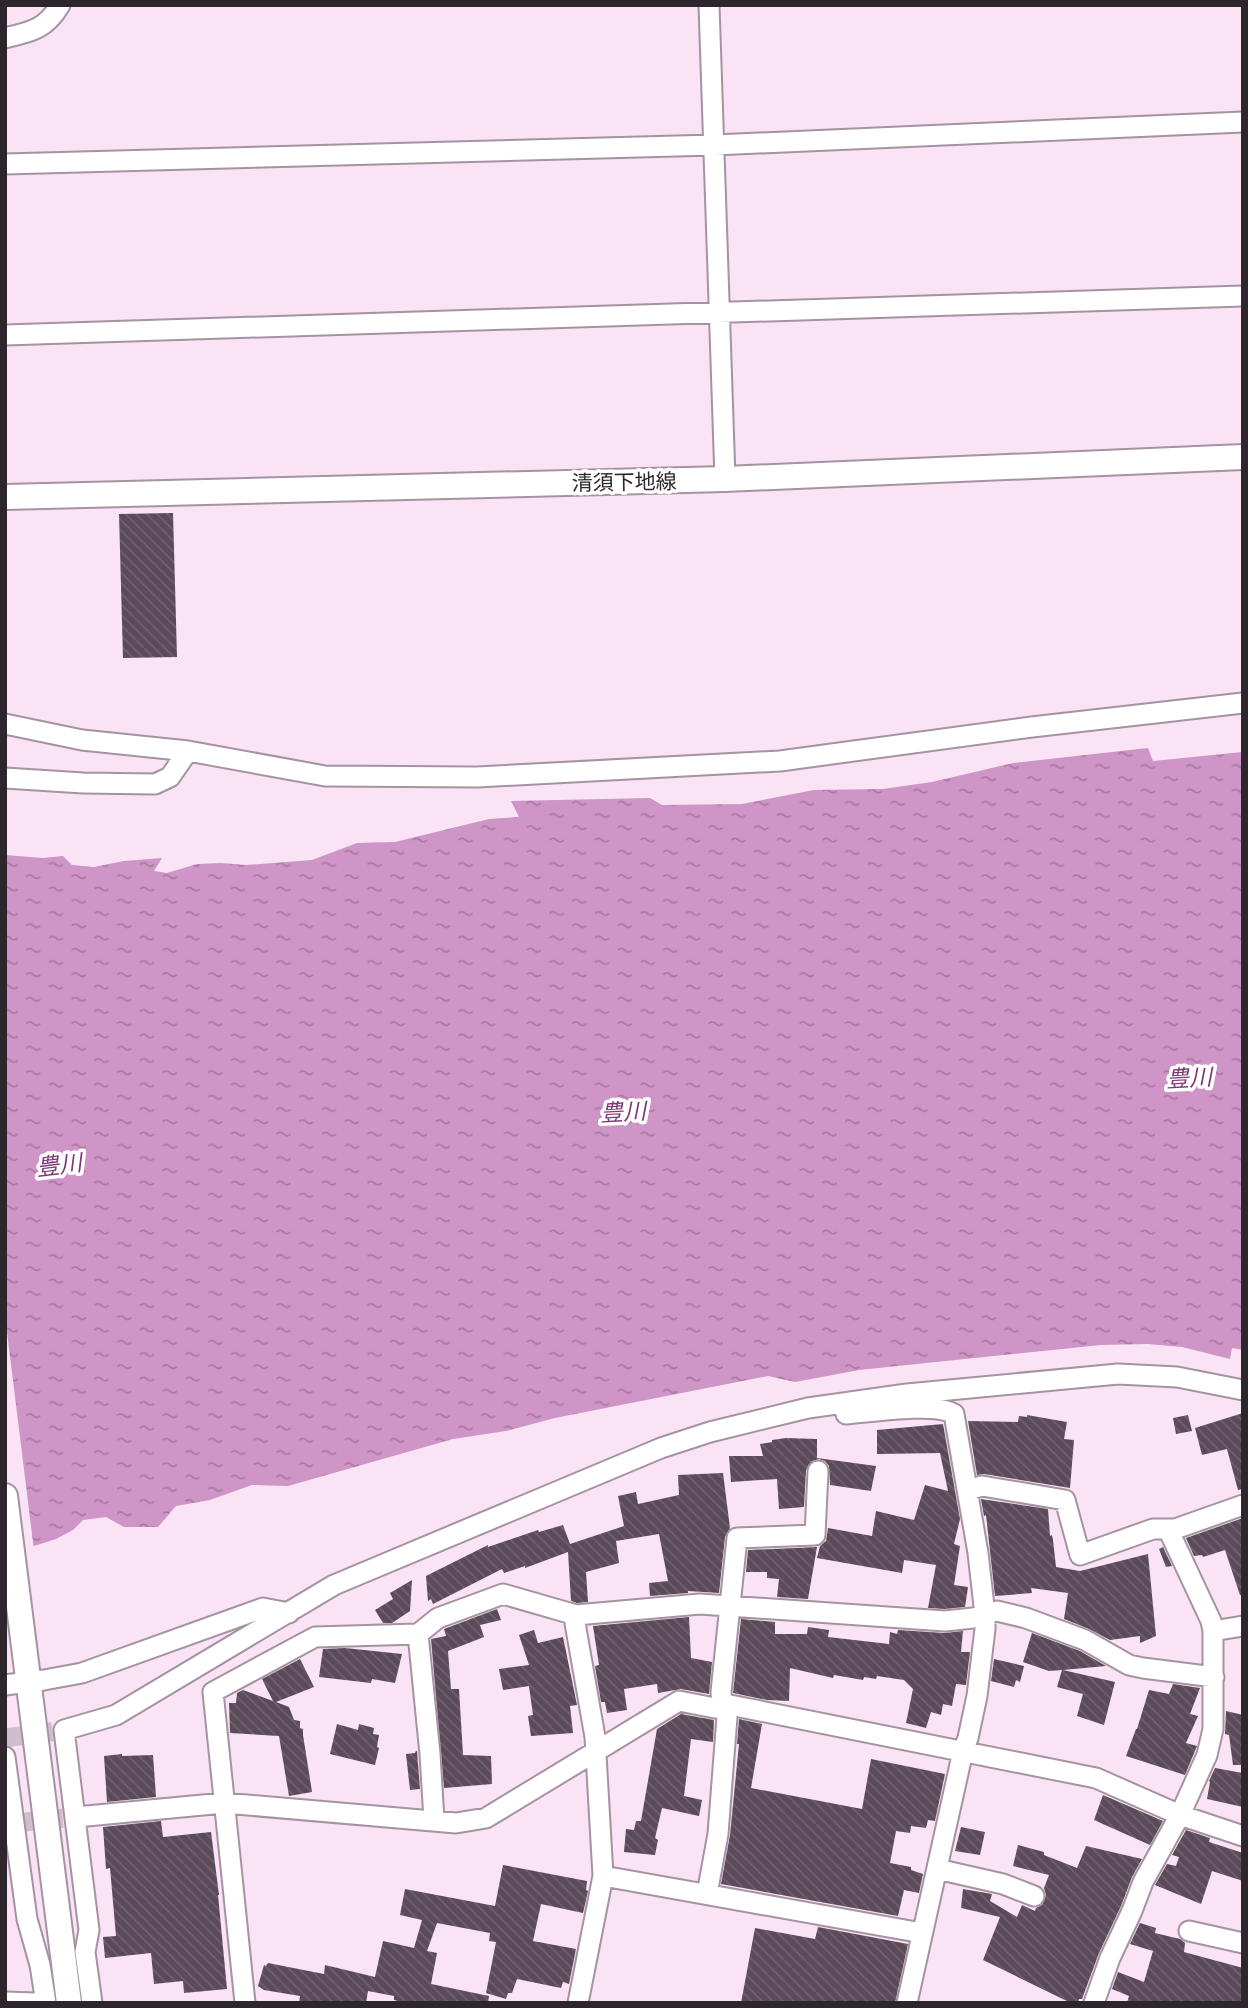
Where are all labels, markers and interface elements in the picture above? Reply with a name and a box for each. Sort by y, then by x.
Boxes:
street label: 清須下地線 [571,468,677,494]
water label: 豊川 [1165,1062,1216,1092]
water label: 豊川 [599,1096,650,1126]
water label: 豊川 [34,1147,87,1181]

